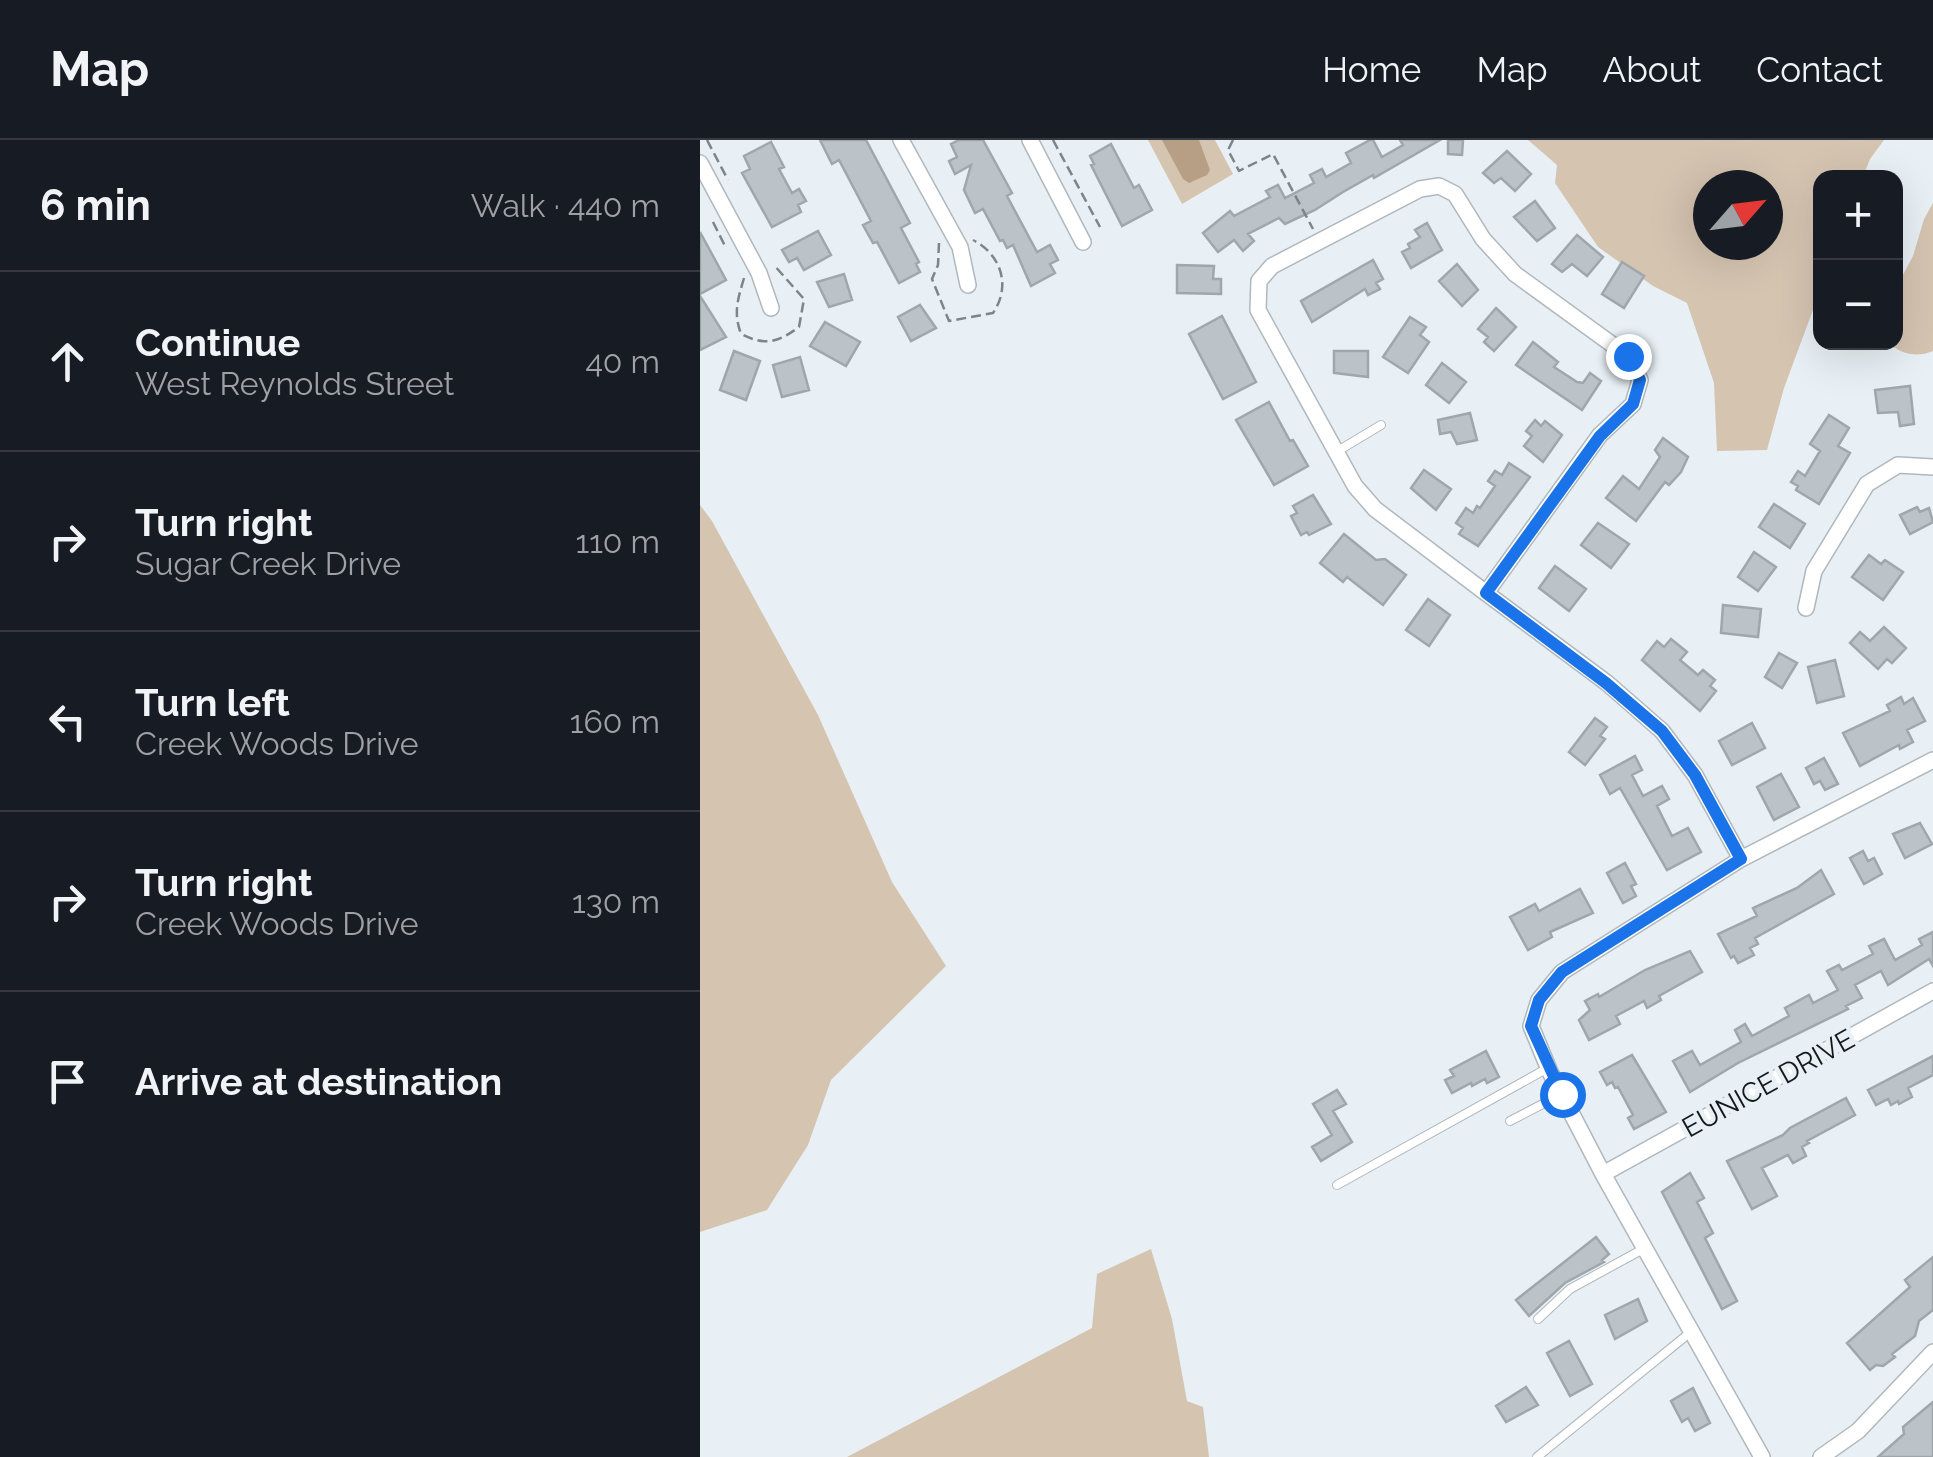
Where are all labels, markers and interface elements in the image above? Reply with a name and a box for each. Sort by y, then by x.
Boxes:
text: Map [50,41,149,97]
text: Home [1322,49,1421,90]
text: Map [1476,49,1548,90]
text: About [1603,49,1701,90]
text: Contact [1756,49,1883,90]
north arrow [1693,170,1783,260]
map controls [1813,170,1903,350]
button: + [1813,170,1903,260]
text: 6 min [40,181,151,230]
text: Walk · 440 m [471,187,660,224]
button: − [1813,260,1903,350]
text: Continue [135,320,300,365]
icon: ahead [40,334,95,389]
route end [1606,334,1652,380]
text: 40 m [585,343,660,380]
text: West Reynolds Street [135,365,454,402]
text: Turn right [135,500,312,545]
icon: right [40,514,95,569]
text: 110 m [575,523,660,560]
text: Sugar Creek Drive [135,545,401,582]
text: Turn left [135,680,290,725]
icon: left [40,694,95,749]
text: 160 m [570,703,660,740]
text: Creek Woods Drive [135,725,419,762]
text: Turn right [135,860,312,905]
icon: right [40,874,95,929]
text: 130 m [572,883,660,920]
text: Creek Woods Drive [135,905,419,942]
street label: EUNICE DRIVE [1677,1023,1860,1144]
icon: arrive [40,1054,95,1109]
text: Arrive at destination [135,1059,502,1104]
route start [1540,1072,1586,1118]

